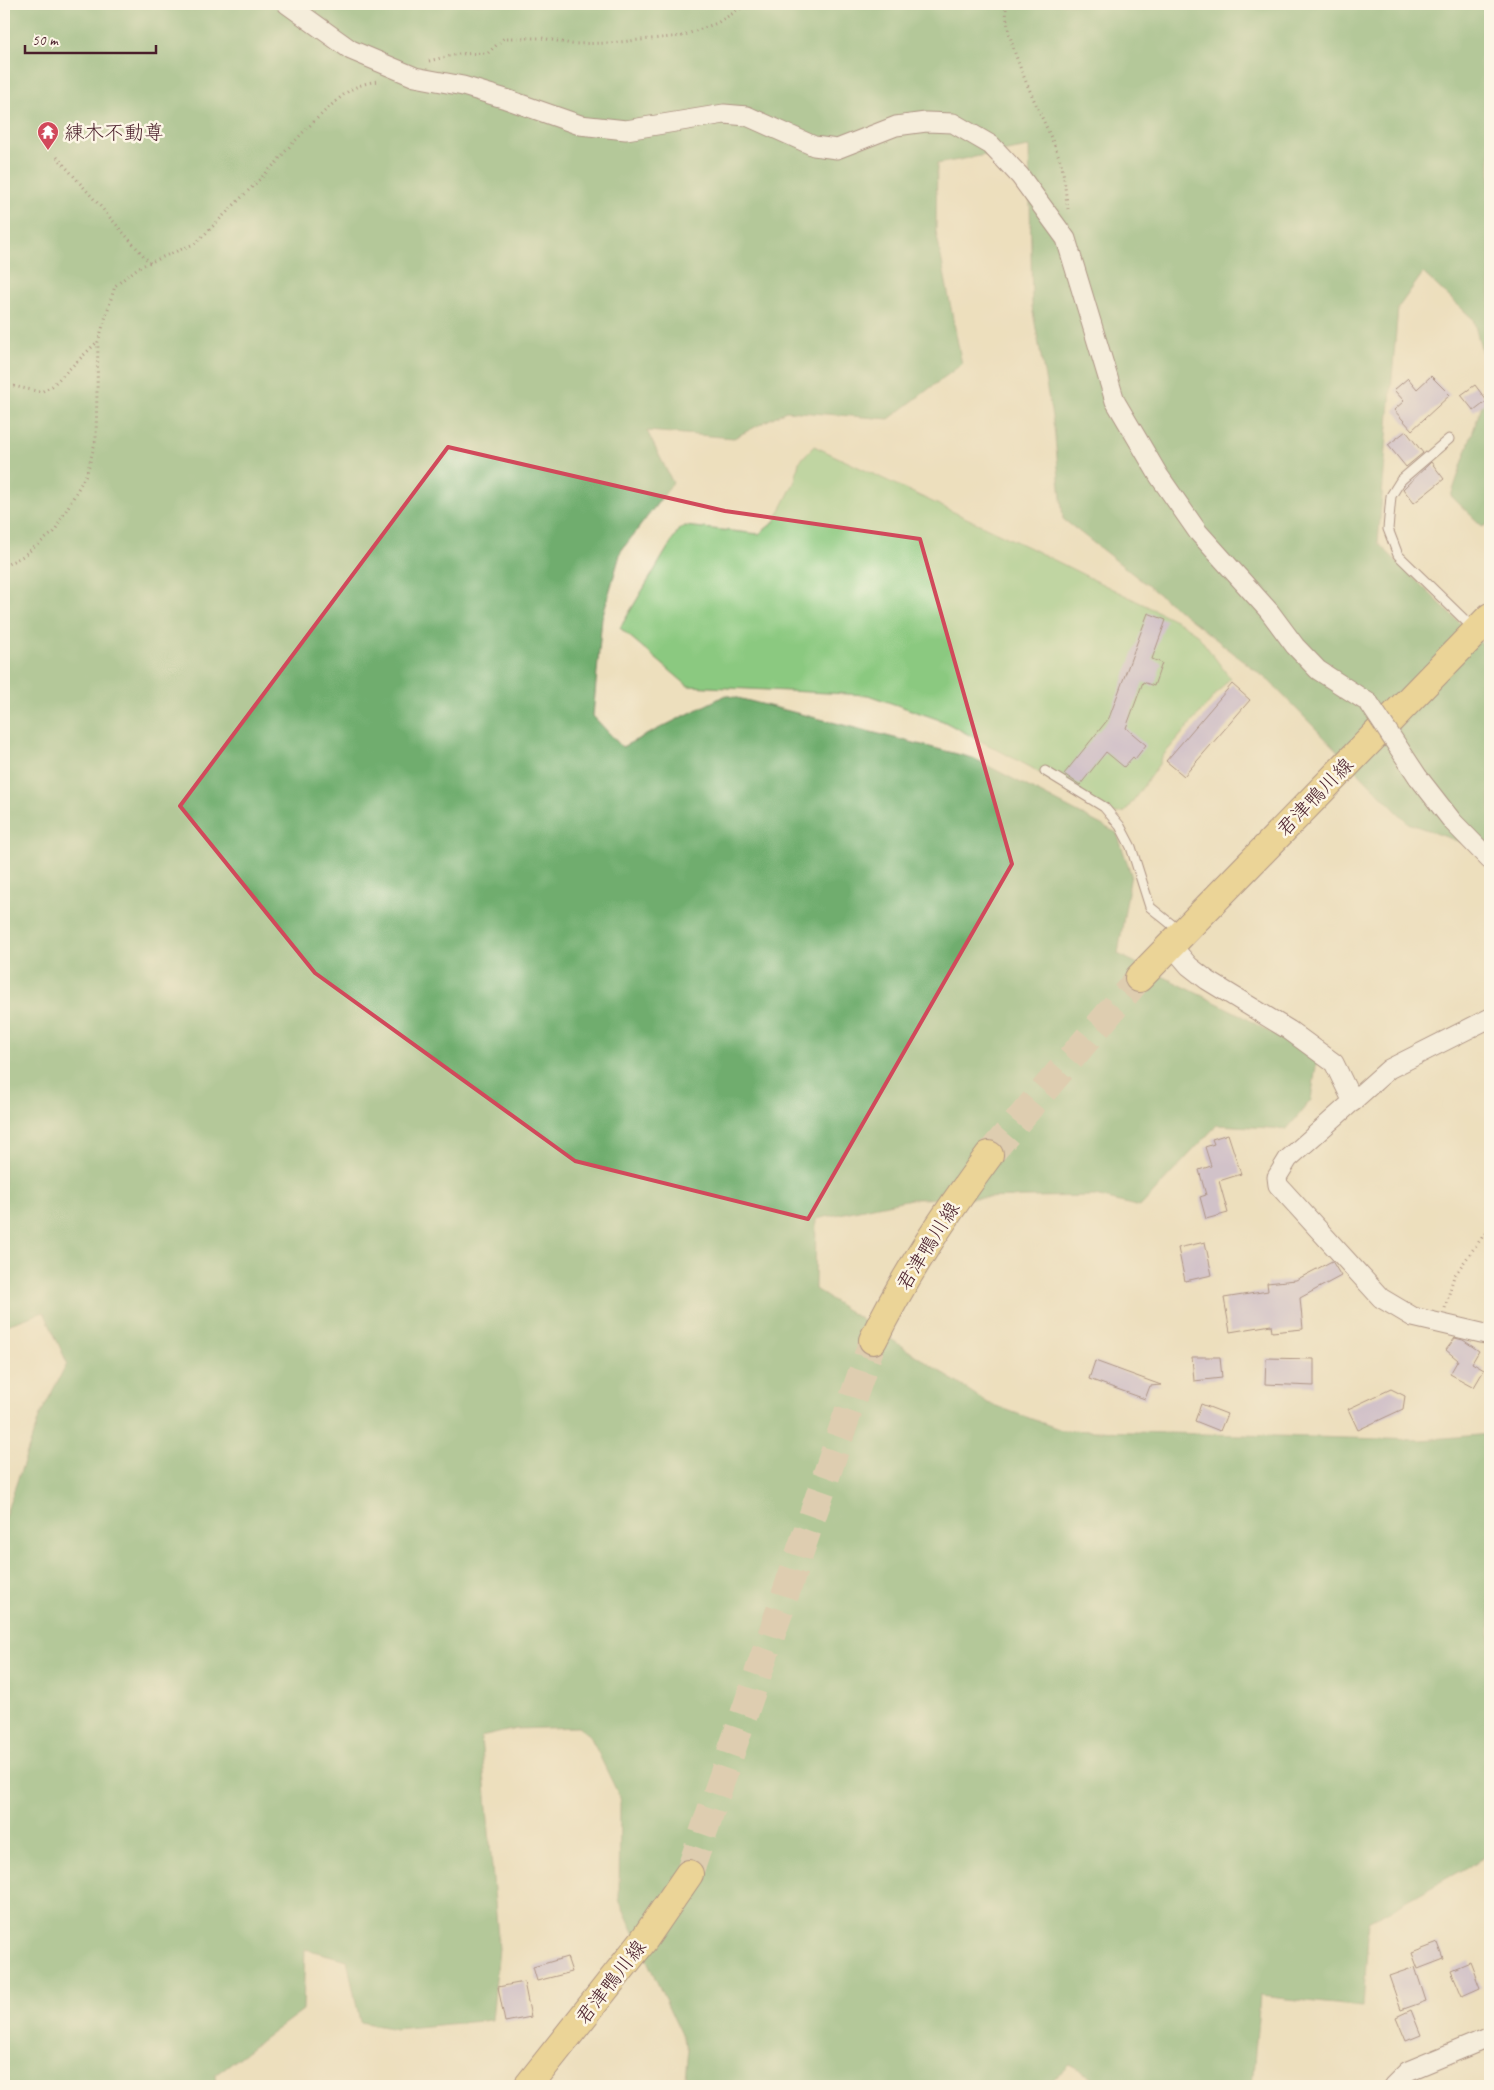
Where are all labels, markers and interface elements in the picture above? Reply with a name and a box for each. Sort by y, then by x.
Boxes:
scale bar [25,22,156,54]
text: 50 m [32,31,59,50]
temple icon: 練木不動尊 [36,120,60,151]
place label: 練木不動尊 [64,120,164,145]
street label: 君津鴨川線 [1271,752,1359,842]
street label: 君津鴨川線 [891,1197,965,1295]
street label: 君津鴨川線 [570,1935,652,2029]

